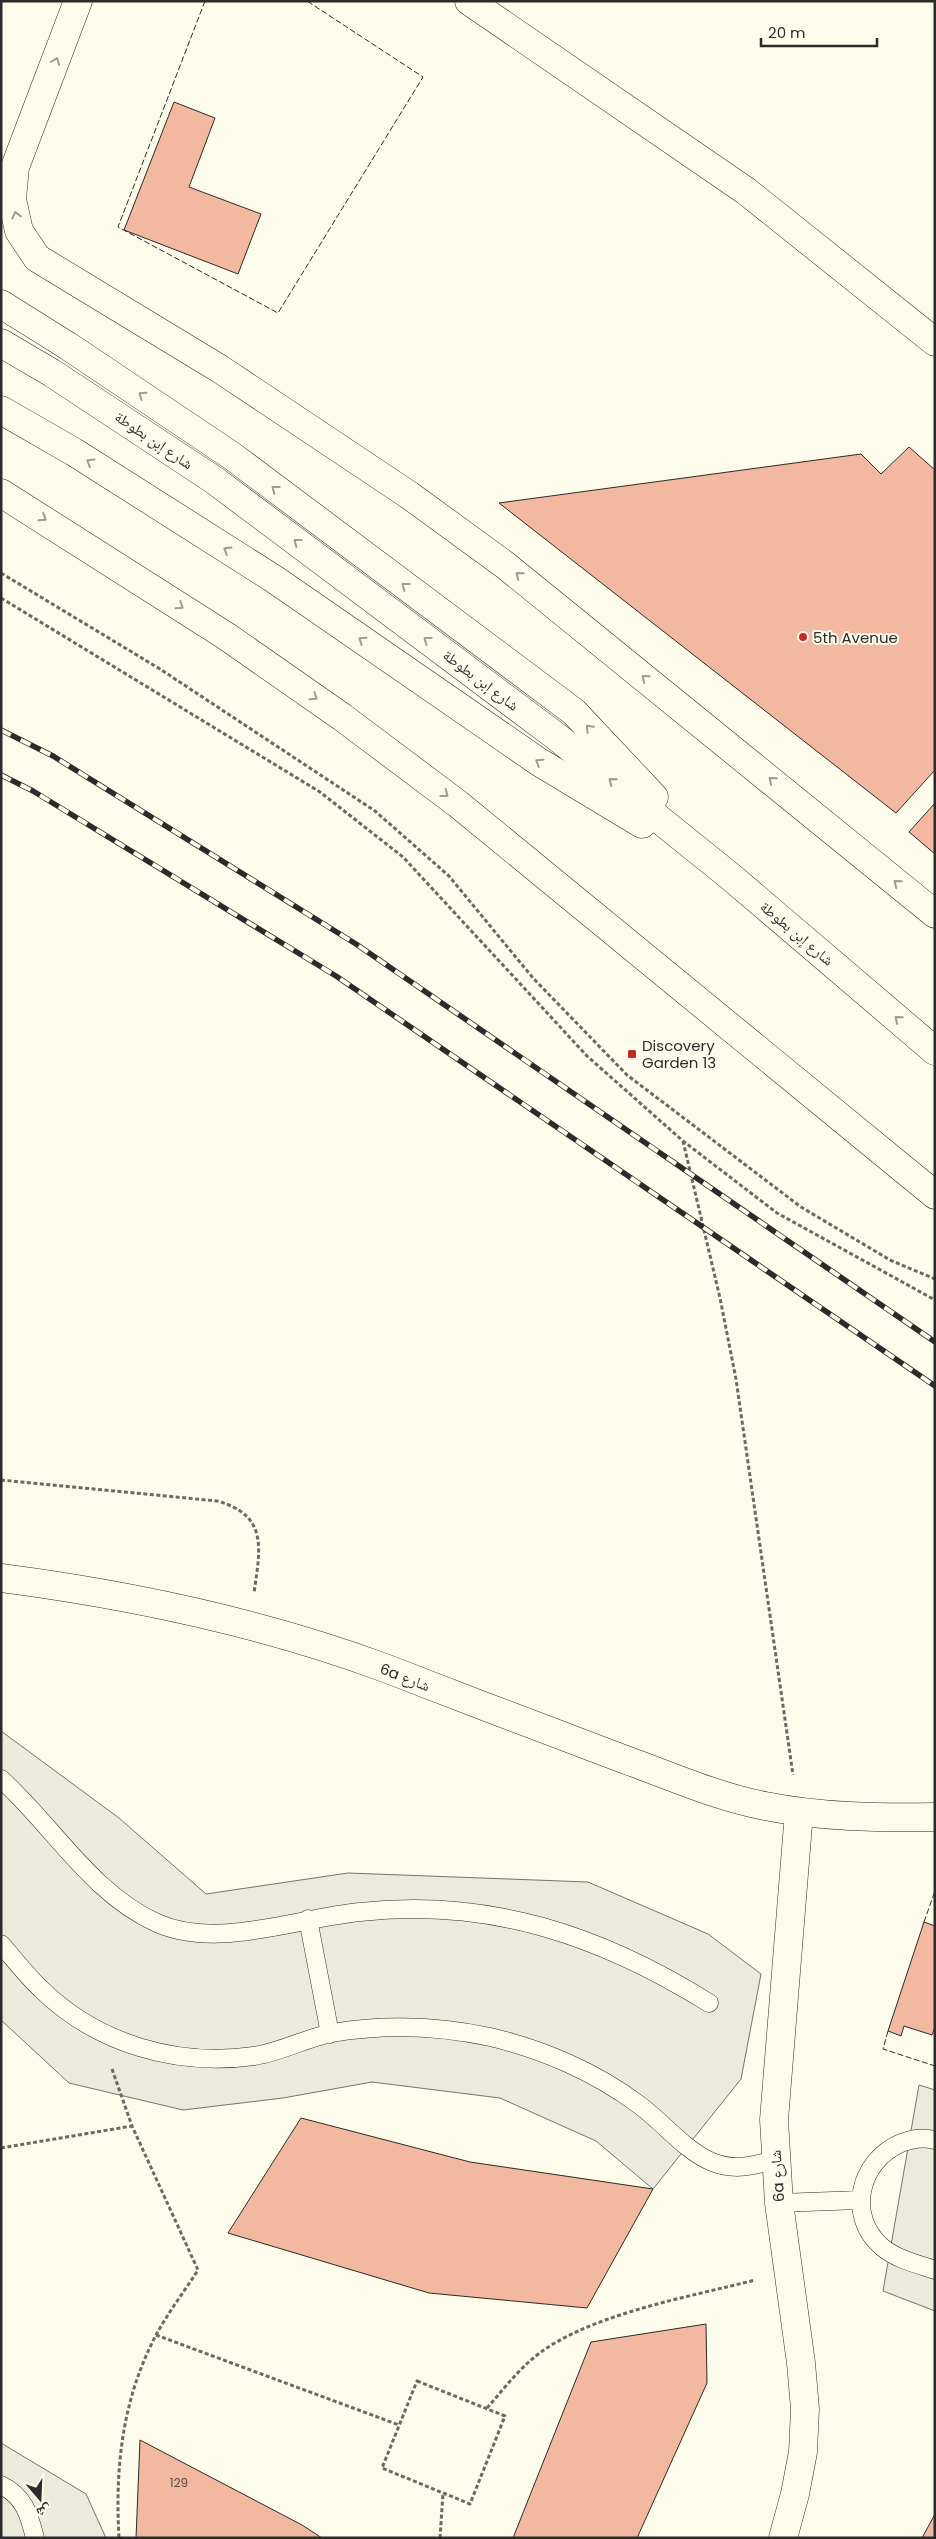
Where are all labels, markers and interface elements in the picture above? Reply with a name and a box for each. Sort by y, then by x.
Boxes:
scale bar [761,15,877,47]
text: 20 m [768,22,806,43]
one-way arrow [50,57,60,66]
one-way arrow [11,211,22,220]
one-way arrow [138,392,148,401]
street label: شارع إبن بطوطة [111,406,197,474]
one-way arrow [87,459,96,469]
one-way arrow [272,486,281,494]
one-way arrow [38,512,47,522]
one-way arrow [293,539,303,548]
one-way arrow [224,546,233,556]
one-way arrow [515,572,524,581]
one-way arrow [401,583,411,592]
one-way arrow [174,600,183,610]
place label: 5th Avenue [813,627,898,648]
marker: 5th Avenue [797,631,809,643]
one-way arrow [358,637,368,646]
one-way arrow [424,637,433,645]
street label: شارع إبن بطوطة [439,644,523,716]
one-way arrow [642,675,651,683]
one-way arrow [308,691,318,700]
one-way arrow [586,725,595,734]
one-way arrow [536,759,545,768]
one-way arrow [768,776,777,785]
one-way arrow [608,777,617,786]
one-way arrow [439,788,449,797]
one-way arrow [894,880,903,888]
street label: شارع إبن بطوطة [756,896,838,970]
one-way arrow [894,1016,903,1025]
place label: Discovery Garden 13 [642,1035,716,1073]
marker: Discovery Garden 13 [626,1048,638,1060]
street label: 6a شارع [377,1658,433,1696]
street label: 6a شارع [765,2149,789,2203]
north arrow [15,2474,65,2524]
house number: 129 [170,2474,188,2491]
text: ش [34,2499,55,2523]

